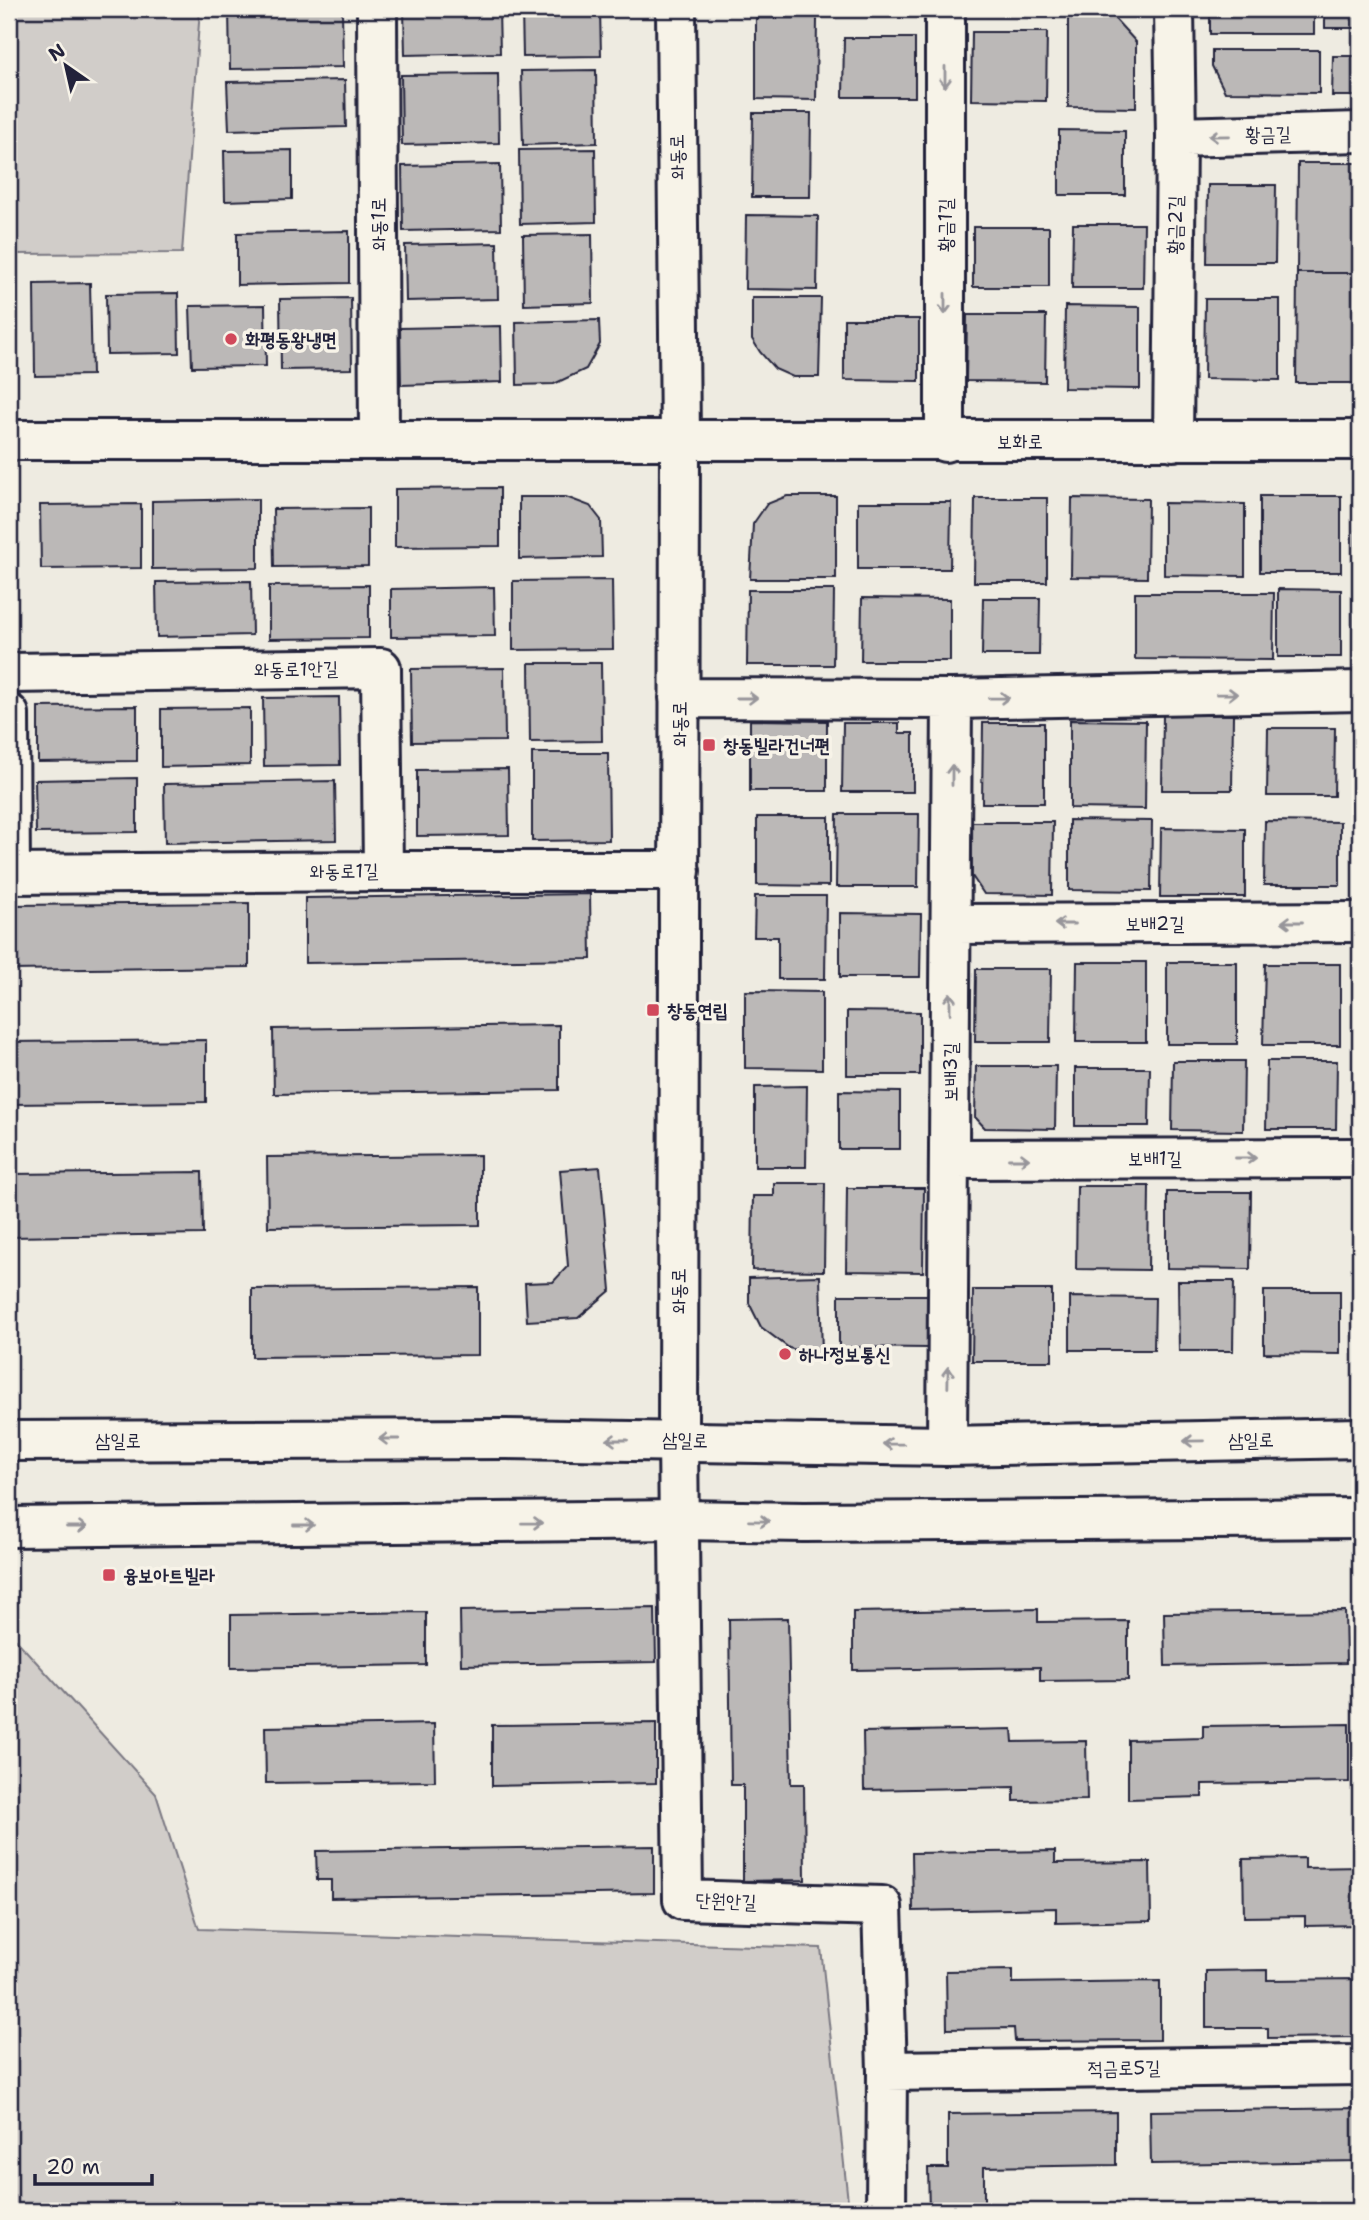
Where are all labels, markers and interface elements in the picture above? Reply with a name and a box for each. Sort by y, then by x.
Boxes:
north arrow [32,32,102,102]
text: N [44,38,70,67]
one-way arrow [938,65,952,88]
street label: 황금길 [1245,121,1291,147]
one-way arrow [1207,129,1230,142]
street label: 와동로 [664,134,690,180]
street label: 황금2길 [1162,195,1188,255]
street label: 와동1로 [366,197,391,251]
street label: 황금1길 [933,198,958,252]
one-way arrow [938,293,952,316]
place label: 화평동왕냉면 [245,327,337,352]
marker: 화평동왕냉면 [223,331,239,347]
street label: 보화로 [997,429,1043,454]
street label: 와동로1안길 [254,656,338,682]
one-way arrow [1215,687,1238,701]
one-way arrow [735,691,758,705]
one-way arrow [987,692,1010,705]
street label: 와동로 [667,701,692,747]
place label: 창동빌라건너편 [723,733,830,758]
marker: 창동빌라건너편 [701,737,717,753]
one-way arrow [945,764,959,787]
street label: 와동로1길 [309,858,379,884]
street label: 보배2길 [1125,911,1185,936]
one-way arrow [1281,915,1304,929]
one-way arrow [1053,917,1076,930]
one-way arrow [943,992,957,1015]
place label: 창동연립 [667,998,728,1023]
marker: 창동연립 [645,1002,661,1018]
street label: 보배3길 [938,1042,963,1102]
street label: 보배1길 [1128,1146,1182,1171]
one-way arrow [1234,1151,1257,1165]
one-way arrow [1007,1152,1030,1166]
street label: 와동로 [666,1268,691,1314]
place label: 하나정보통신 [799,1342,891,1367]
marker: 하나정보통신 [777,1346,793,1362]
one-way arrow [941,1366,955,1389]
street label: 삼일로 [662,1427,708,1453]
street label: 삼일로 [1228,1427,1274,1453]
street label: 삼일로 [95,1428,141,1453]
one-way arrow [378,1432,401,1446]
one-way arrow [605,1433,628,1446]
one-way arrow [1183,1434,1206,1448]
one-way arrow [882,1437,905,1451]
one-way arrow [748,1514,771,1528]
one-way arrow [520,1516,543,1530]
one-way arrow [293,1518,316,1532]
one-way arrow [65,1520,88,1534]
place label: 융보아트빌라 [123,1563,215,1588]
marker: 융보아트빌라 [101,1567,117,1583]
street label: 단원안길 [695,1887,757,1915]
street label: 적금로5길 [1087,2055,1161,2081]
scale bar [35,2143,152,2187]
text: 20 m [46,2153,100,2181]

